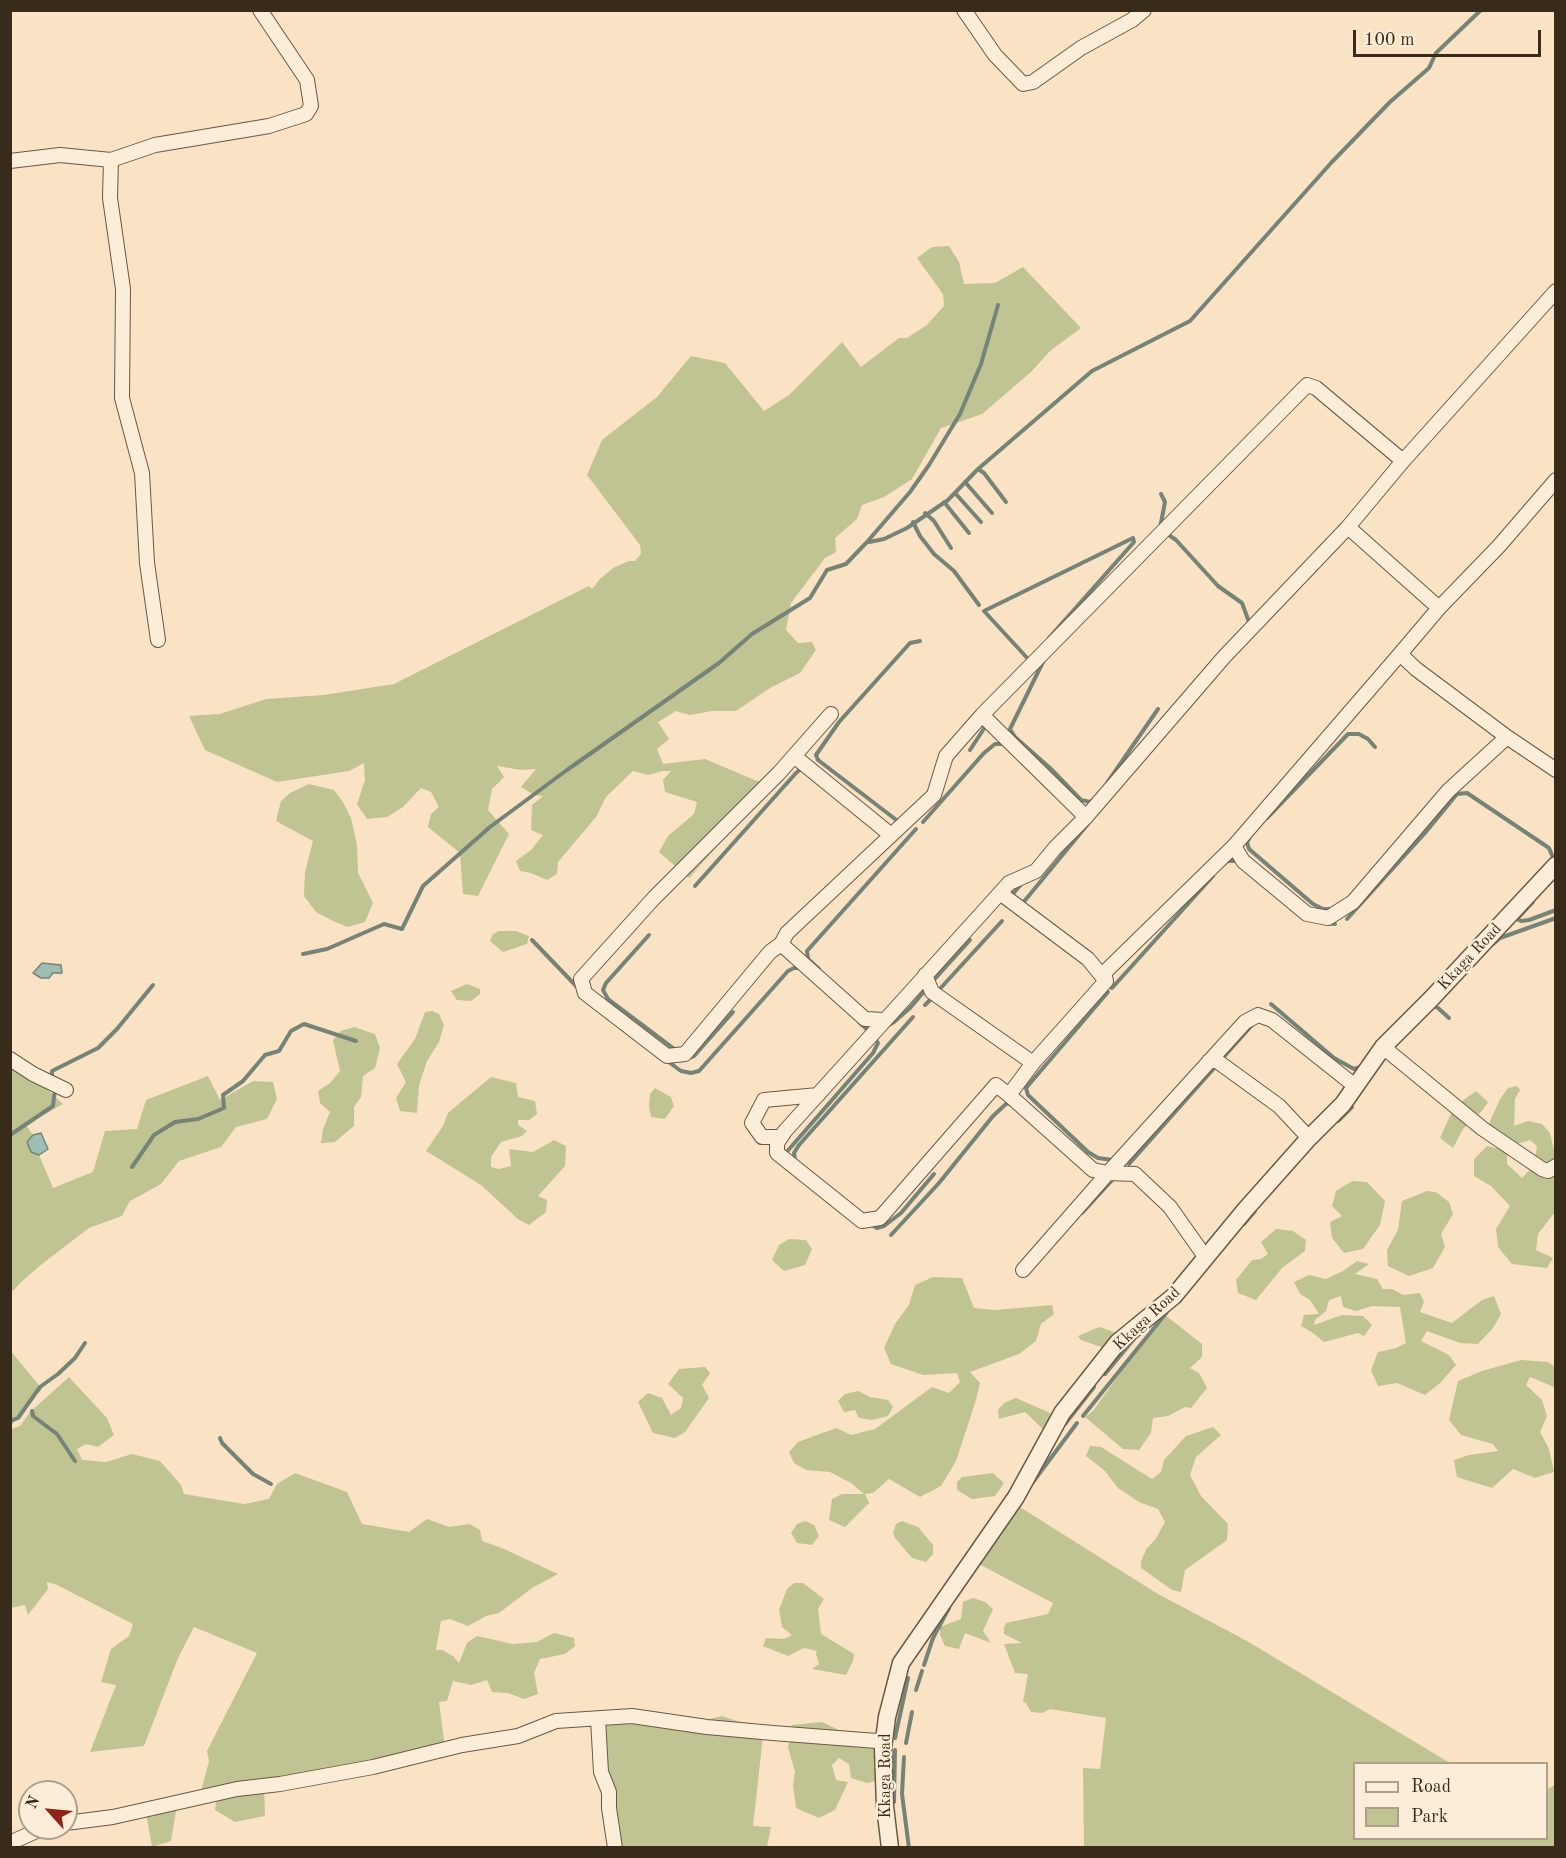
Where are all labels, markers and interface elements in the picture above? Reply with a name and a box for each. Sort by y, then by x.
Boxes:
scale bar [1356,18,1544,56]
text: 100 m [1364,31,1415,49]
street label: Kkaga Road [1434,919,1506,995]
street label: Kkaga Road [1109,1283,1185,1355]
street label: Kkaga Road [876,1734,896,1818]
legend [1353,1762,1548,1840]
text: Road [1411,1778,1451,1796]
north arrow [18,1780,78,1840]
text: N [24,1794,44,1812]
text: Park [1411,1808,1448,1826]

